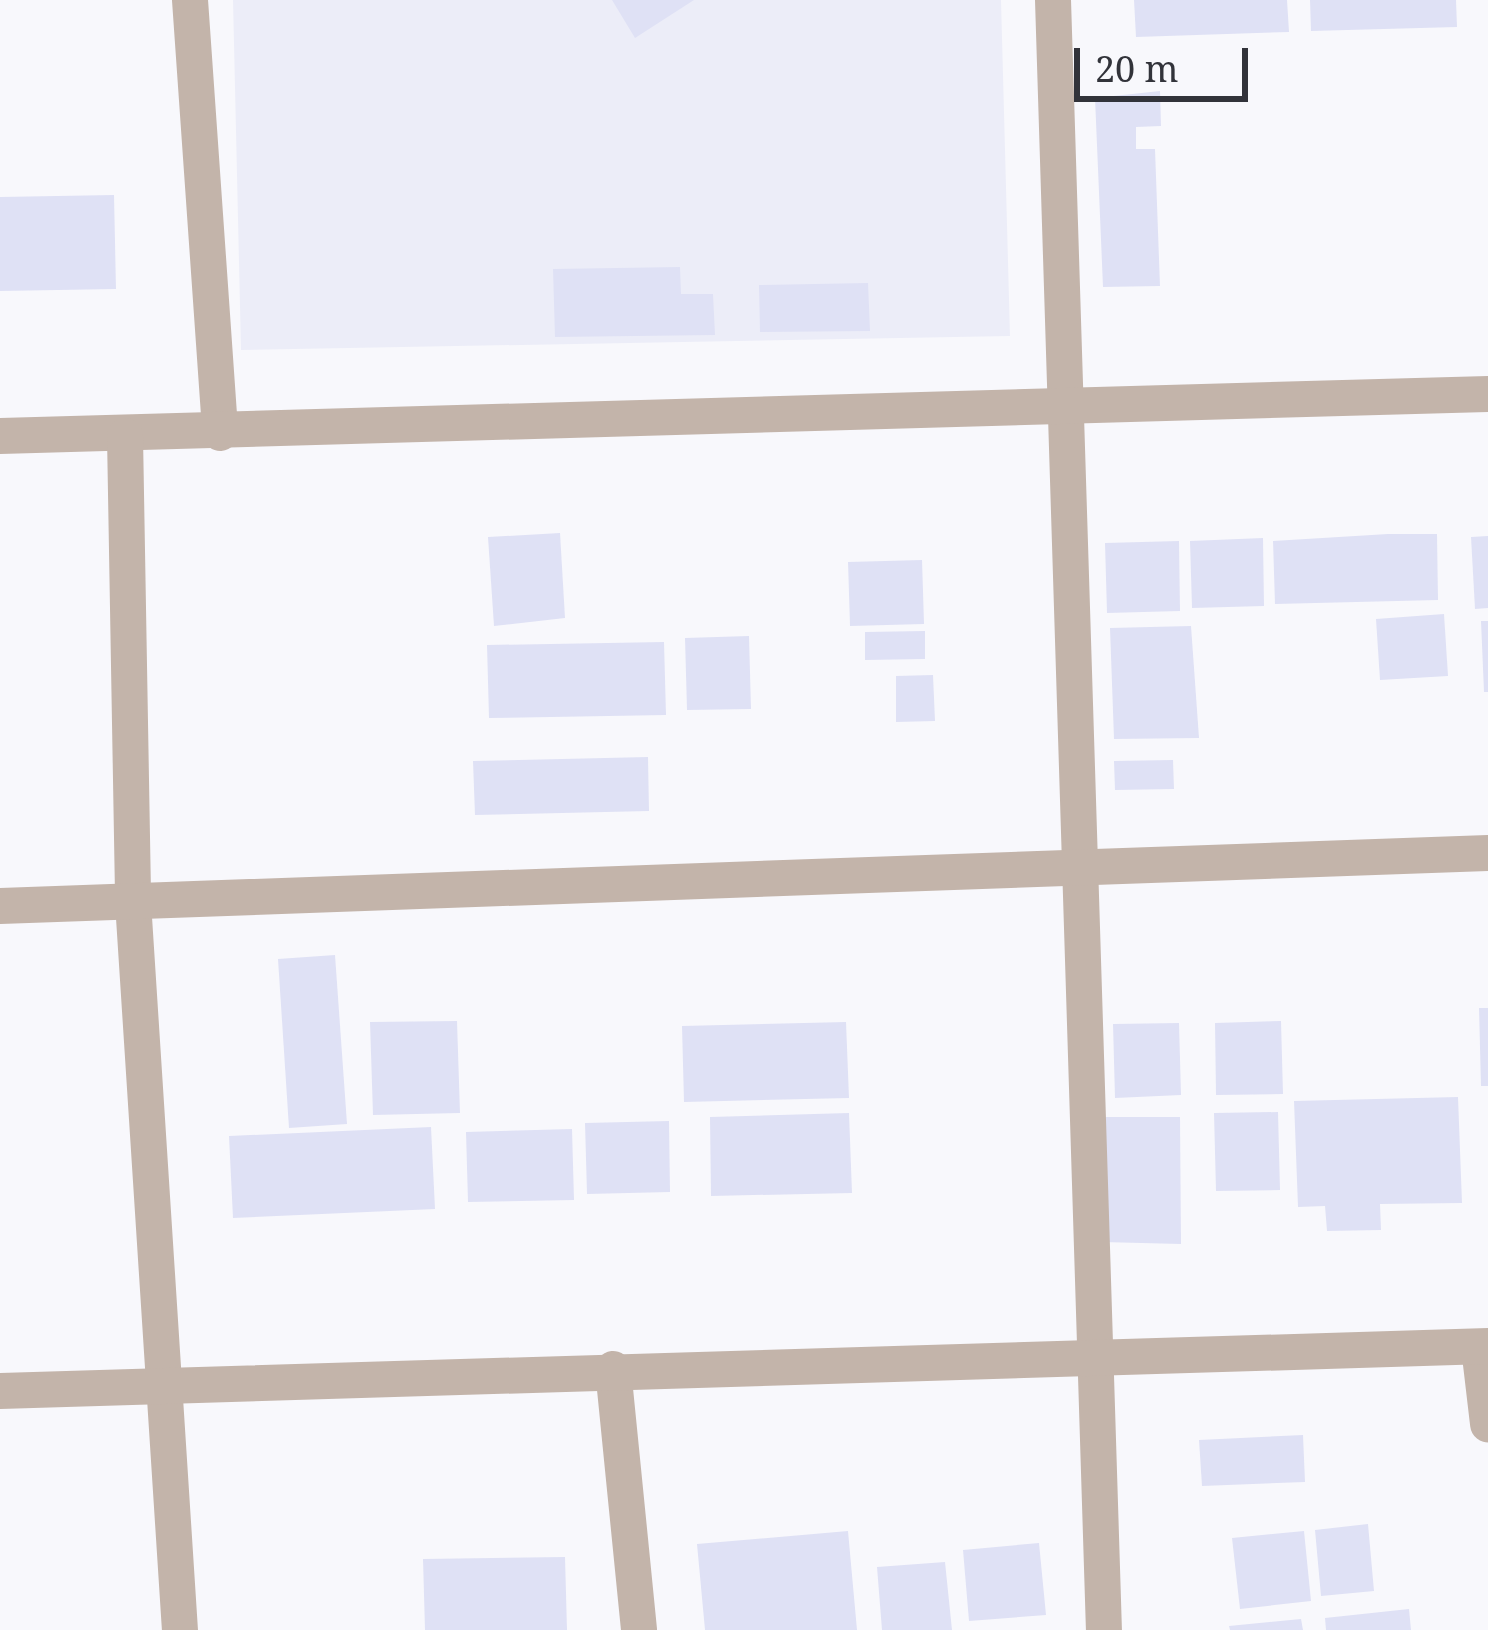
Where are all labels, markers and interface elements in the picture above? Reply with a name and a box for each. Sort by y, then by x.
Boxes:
scale bar [1080,24,1254,98]
text: 20 m [1095,44,1179,93]

